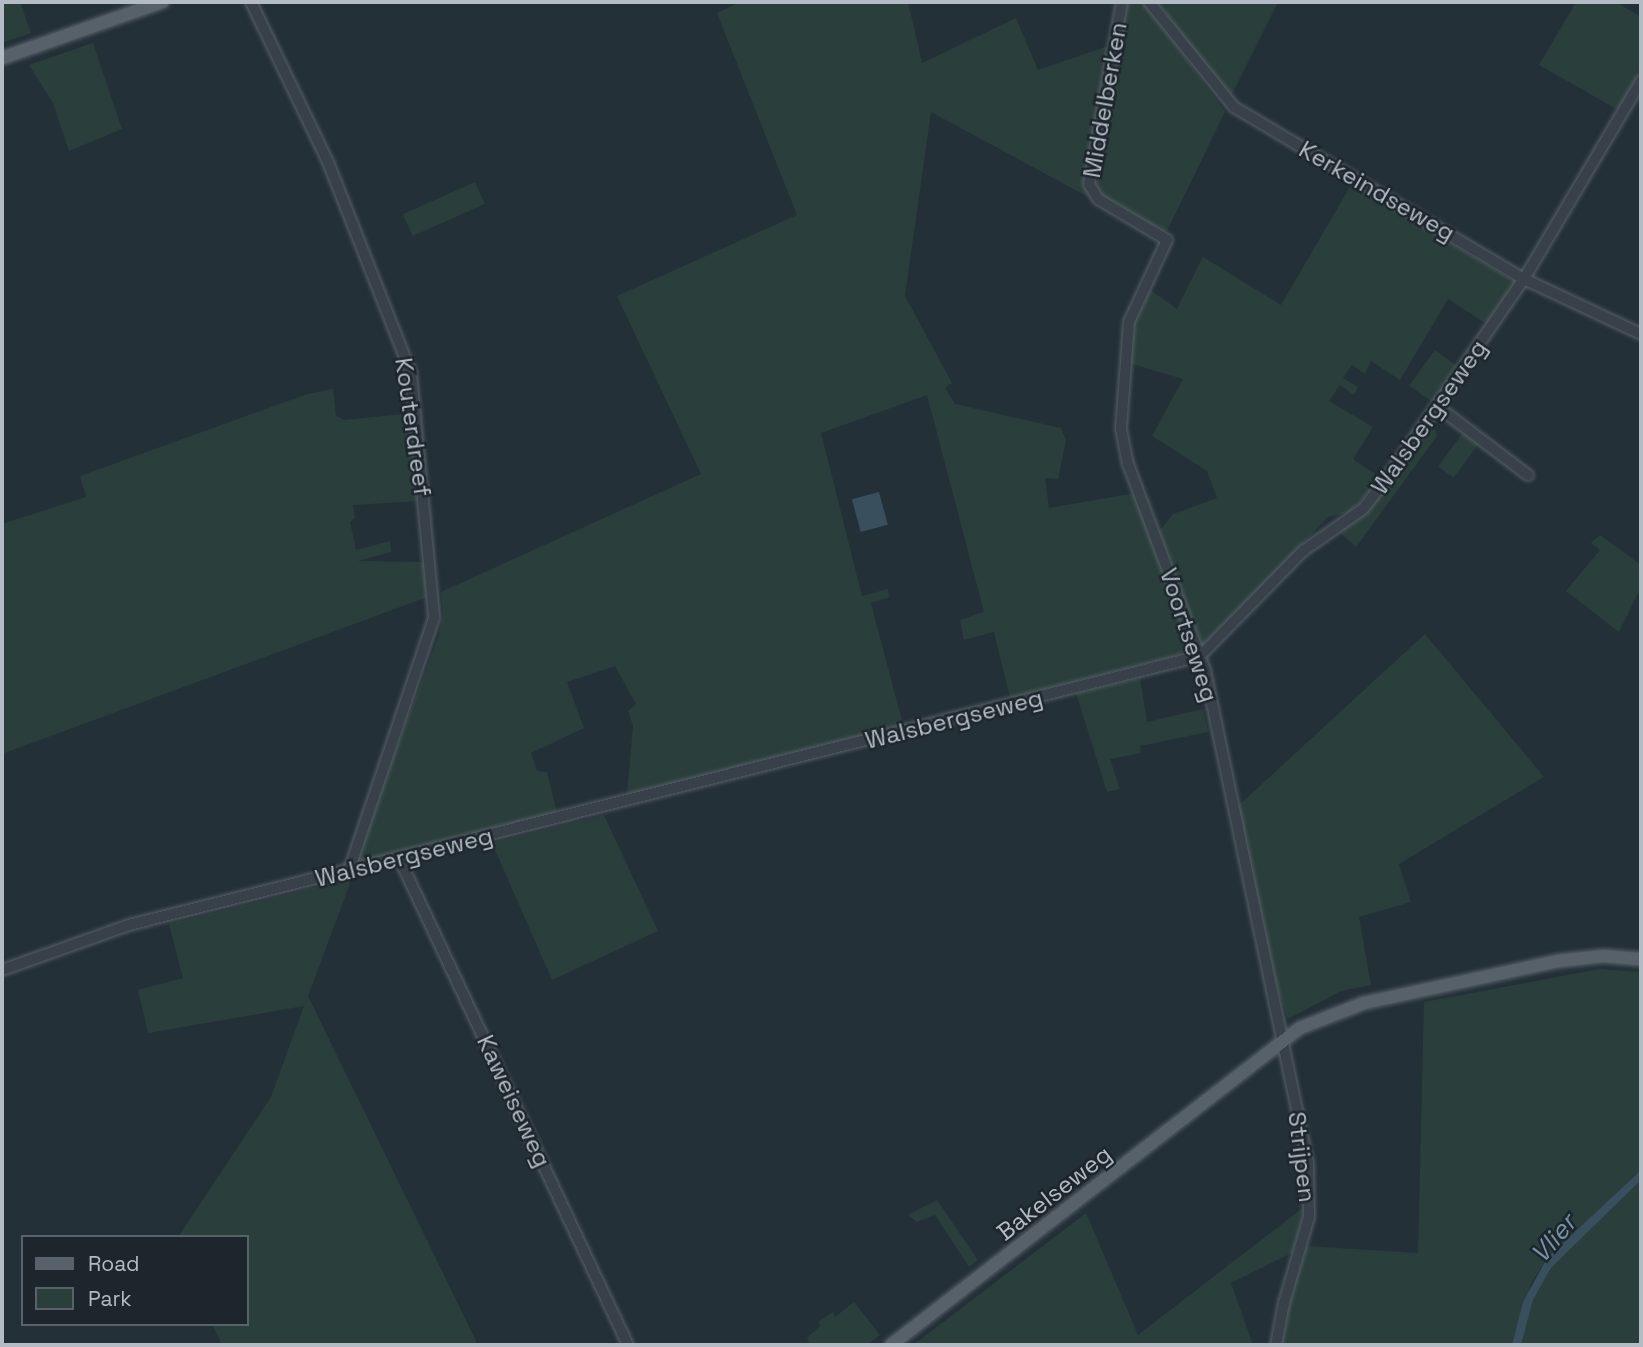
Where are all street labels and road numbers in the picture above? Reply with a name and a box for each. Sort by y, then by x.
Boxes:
street label: Middelberken [1077,20,1133,180]
street label: Kerkeindseweg [1294,135,1460,247]
street label: Walsbergseweg [1365,334,1493,500]
street label: Kouterdreef [389,356,437,498]
street label: Voortseweg [1154,564,1224,706]
street label: Walsbergseweg [862,683,1046,755]
street label: Walsbergseweg [312,821,496,893]
street label: Kaweiseweg [471,1030,557,1172]
street label: Strijpen [1282,1110,1322,1204]
street label: Bakelseweg [991,1139,1117,1247]

